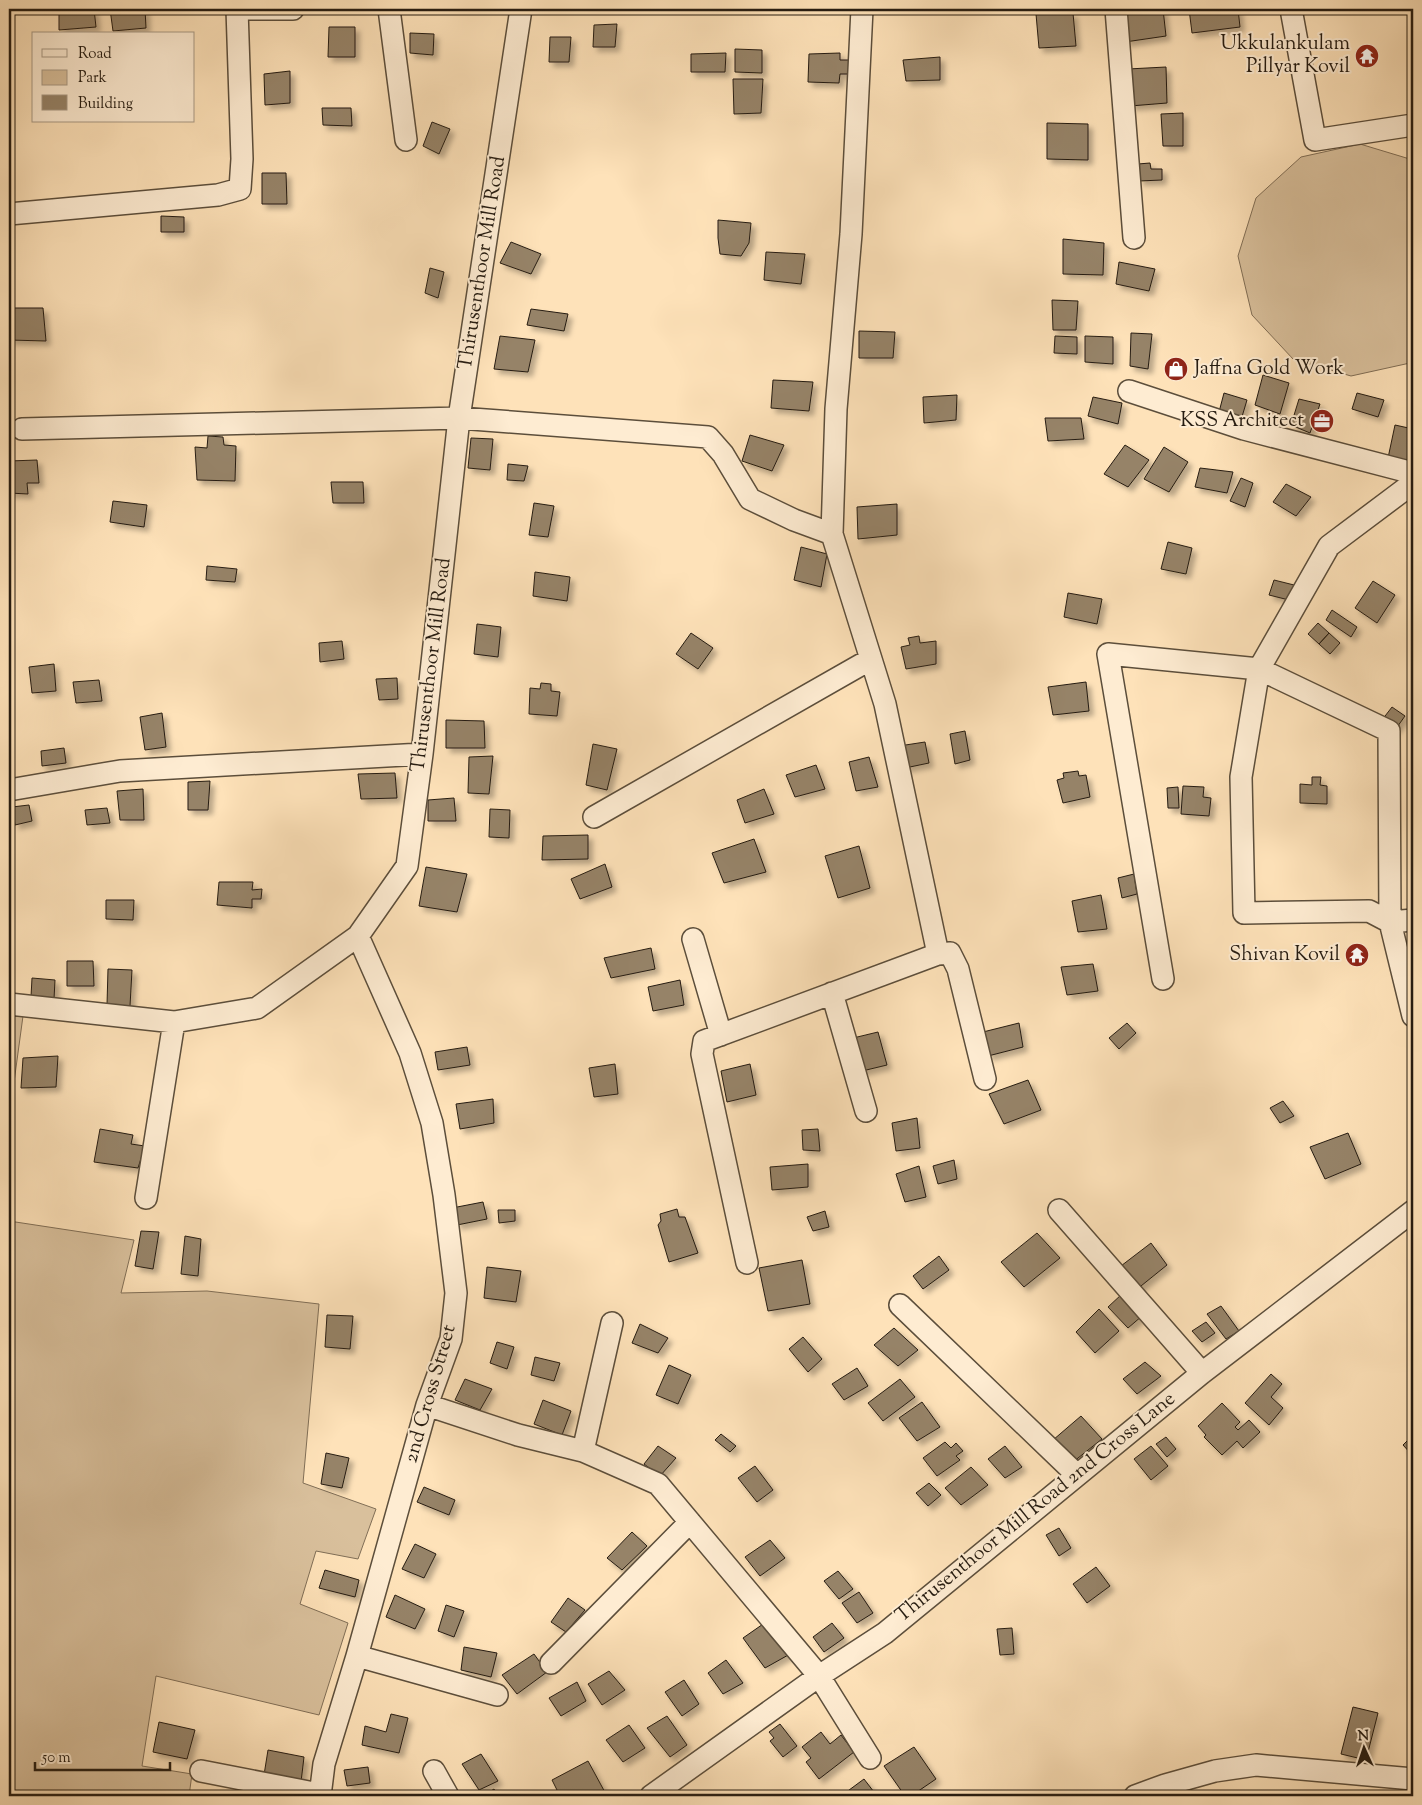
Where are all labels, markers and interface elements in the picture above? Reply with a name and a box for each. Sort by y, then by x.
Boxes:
place label: Ukkulankulam Pillyar Kovil [1220,30,1350,82]
legend [32,32,195,122]
temple icon: Ukkulankulam Pillyar Kovil [1354,43,1380,69]
text: Road [78,44,112,65]
text: Park [78,68,107,89]
text: Building [78,94,133,115]
street label: Thirusenthoor Mill Road [452,154,514,372]
place label: Jaffna Gold Work [1193,355,1344,384]
shop icon: Jaffna Gold Work [1163,356,1189,382]
place label: KSS Architect [1180,407,1304,436]
office icon: KSS Architect [1309,408,1335,434]
street label: Thirusenthoor Mill Road [404,556,460,774]
place label: Shivan Kovil [1229,941,1340,970]
temple icon: Shivan Kovil [1344,942,1370,968]
street label: 2nd Cross Street [397,1321,465,1466]
street label: Thirusenthoor Mill Road 2nd Cross Lane [890,1386,1182,1630]
north arrow [1340,1722,1390,1772]
text: N [1357,1727,1370,1747]
scale bar [35,1740,170,1772]
text: 50 m [41,1748,71,1769]

